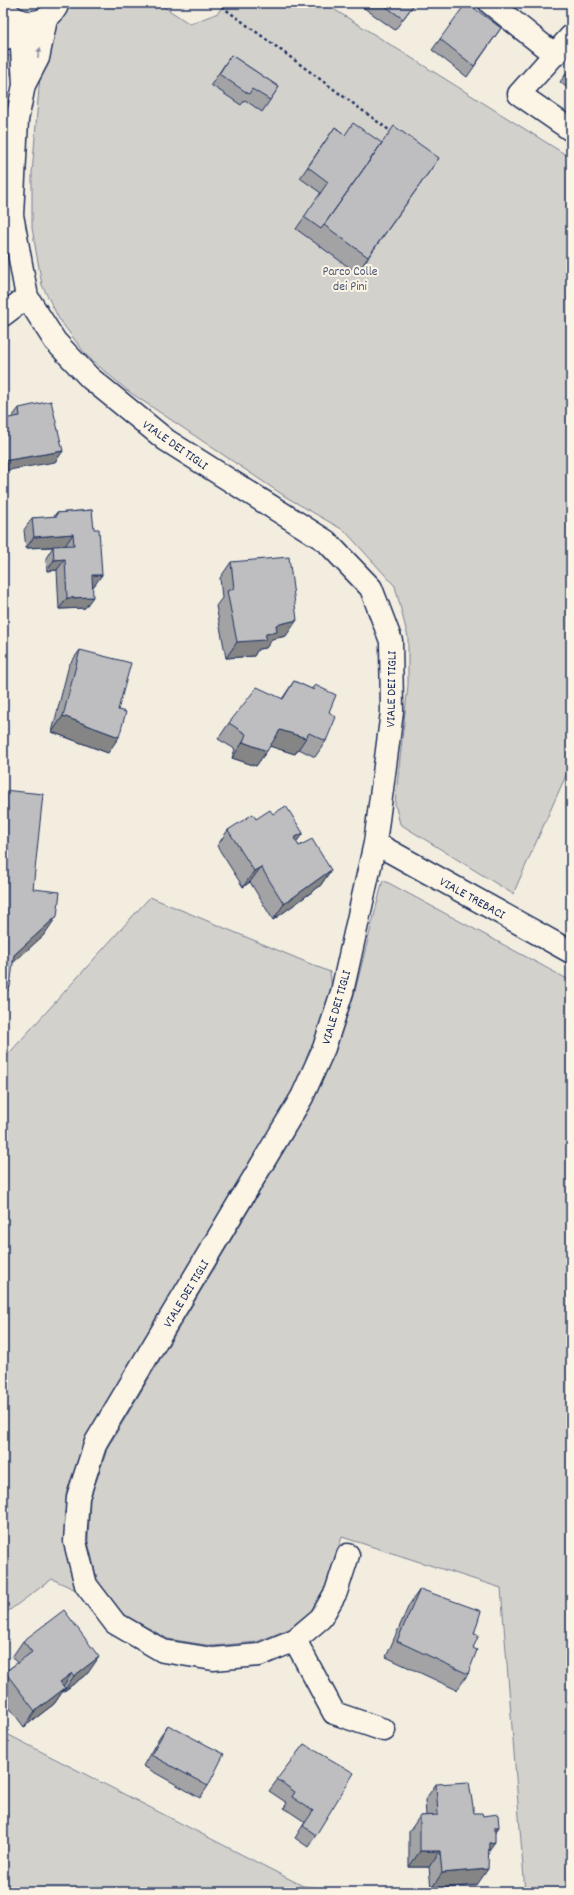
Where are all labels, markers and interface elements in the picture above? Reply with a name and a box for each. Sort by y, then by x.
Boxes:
one-way arrow [36,47,42,60]
park label: Parco Colle dei Pini [323,263,378,297]
street label: VIALE DEI TIGLI [138,416,211,476]
street label: VIALE DEI TIGLI [382,651,403,727]
street label: VIALE TREBACI [435,873,508,925]
street label: VIALE DEI TIGLI [318,968,357,1047]
street label: VIALE DEI TIGLI [159,1257,215,1332]

